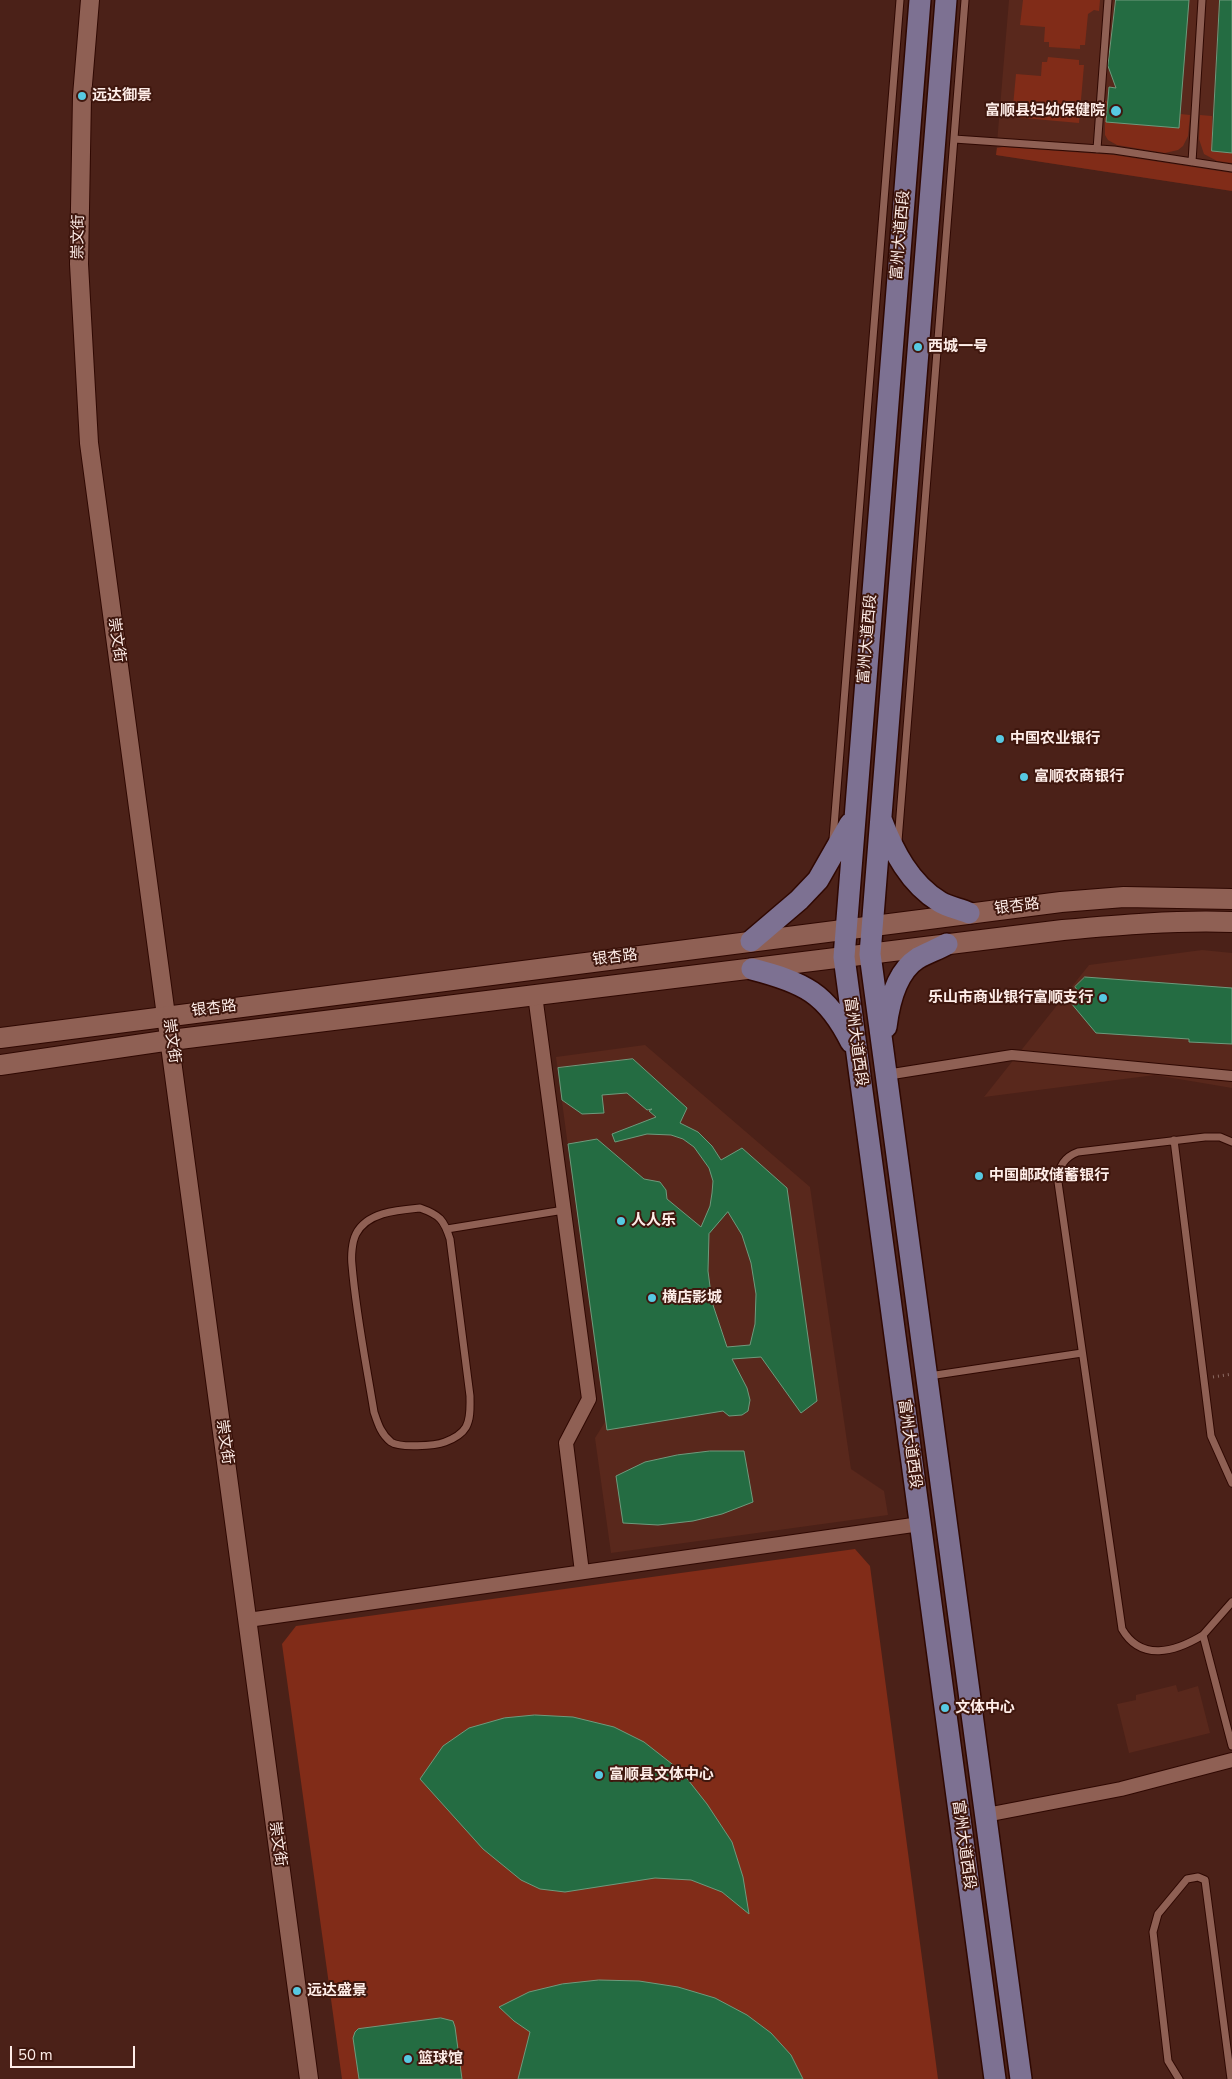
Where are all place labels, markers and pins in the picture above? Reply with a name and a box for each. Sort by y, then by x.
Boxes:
place label: 远达御景 [92,87,152,105]
marker: 远达御景 [76,90,88,102]
place label: 富顺县妇幼保健院 [985,102,1105,120]
marker: 富顺县妇幼保健院 [1109,104,1123,118]
place label: 西城一号 [928,338,988,356]
marker: 西城一号 [912,341,924,353]
place label: 中国农业银行 [1010,730,1100,748]
marker: 中国农业银行 [994,733,1006,745]
place label: 富顺农商银行 [1034,768,1124,786]
marker: 富顺农商银行 [1018,771,1030,783]
place label: 乐山市商业银行富顺支行 [928,989,1093,1007]
marker: 乐山市商业银行富顺支行 [1097,992,1109,1004]
place label: 中国邮政储蓄银行 [989,1167,1109,1185]
marker: 中国邮政储蓄银行 [973,1170,985,1182]
place label: 人人乐 [631,1212,676,1230]
marker: 人人乐 [615,1215,627,1227]
place label: 横店影城 [662,1289,722,1307]
marker: 横店影城 [646,1292,658,1304]
place label: 文体中心 [955,1699,1015,1717]
marker: 文体中心 [939,1702,951,1714]
place label: 富顺县文体中心 [609,1766,714,1784]
marker: 富顺县文体中心 [593,1769,605,1781]
place label: 远达盛景 [307,1982,367,2000]
marker: 远达盛景 [291,1985,303,1997]
place label: 篮球馆 [418,2050,463,2068]
marker: 篮球馆 [402,2053,414,2065]

